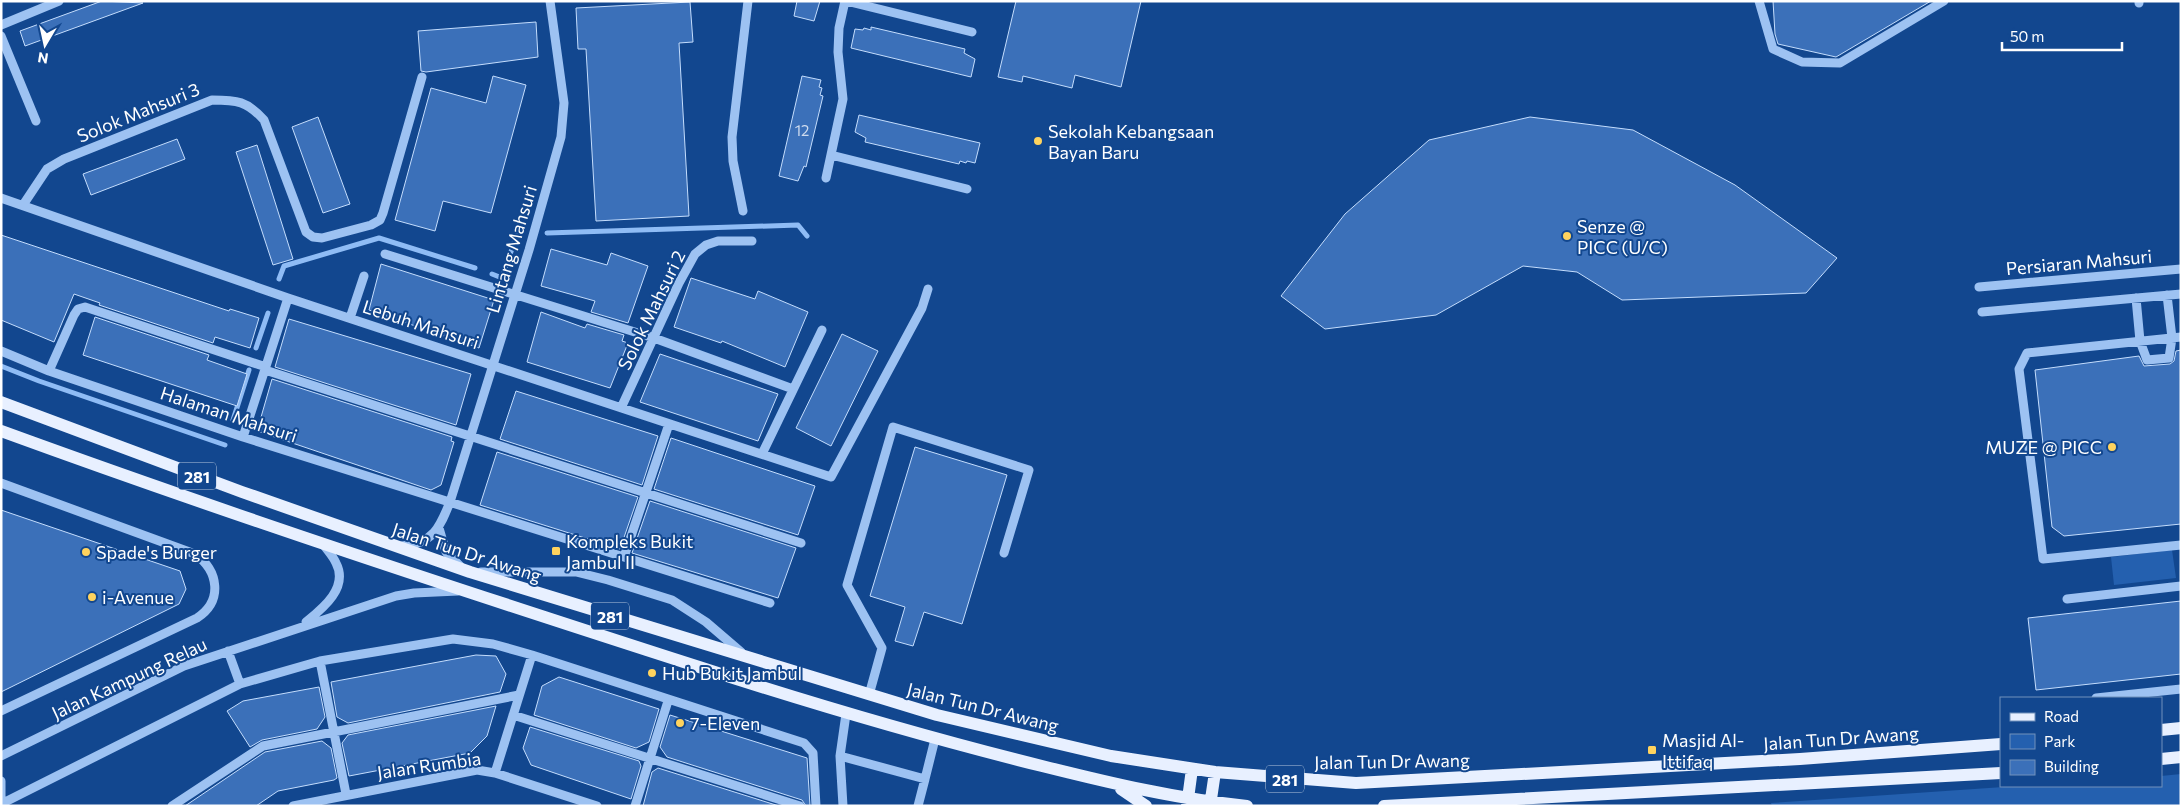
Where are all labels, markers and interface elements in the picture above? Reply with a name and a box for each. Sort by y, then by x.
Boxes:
north arrow [20,20,70,70]
scale bar [2002,20,2122,52]
text: 50 m [2010,27,2044,45]
text: N [36,49,49,68]
street label: Solok Mahsuri 3 [73,77,203,147]
place label: Sekolah Kebangsaan Bayan Baru [1048,120,1214,163]
house number: 12 [795,121,809,139]
marker: Sekolah Kebangsaan Bayan Baru [1032,135,1044,147]
street label: Lintang Mahsuri [481,182,541,316]
place label: Senze @ PICC (U/C) [1577,215,1668,258]
marker: Senze @ PICC (U/C) [1561,230,1573,242]
street label: Persiaran Mahsuri [2005,245,2153,279]
street label: Solok Mahsuri 2 [613,247,689,373]
street label: Lebuh Mahsuri [360,295,482,353]
street label: Halaman Mahsuri [158,382,300,446]
place label: MUZE @ PICC [1985,436,2102,458]
marker: MUZE @ PICC [2106,441,2118,453]
road number: 281 [178,462,216,490]
street label: Jalan Tun Dr Awang [390,517,545,587]
place label: Kompleks Bukit Jambul II [566,530,693,573]
place label: Spade's Burger [96,541,217,563]
marker: Kompleks Bukit Jambul II [550,545,562,557]
marker: Spade's Burger [80,546,92,558]
place label: i-Avenue [102,586,174,608]
marker: i-Avenue [86,591,98,603]
road number: 281 [591,602,629,630]
street label: Jalan Kampung Relau [48,632,210,724]
place label: Hub Bukit Jambul [662,662,802,684]
marker: Hub Bukit Jambul [646,667,658,679]
street label: Jalan Tun Dr Awang [905,678,1061,737]
legend [2000,697,2162,787]
text: Road [2044,707,2079,725]
place label: 7-Eleven [690,712,760,734]
marker: 7-Eleven [674,717,686,729]
street label: Jalan Tun Dr Awang [1763,722,1920,754]
place label: Masjid Al- Ittifaq [1662,729,1744,772]
text: Park [2044,732,2075,750]
marker: Masjid Al- Ittifaq [1646,744,1658,756]
street label: Jalan Rumbia [376,747,482,783]
street label: Jalan Tun Dr Awang [1314,749,1470,773]
text: Building [2044,757,2099,775]
road number: 281 [1266,766,1304,792]

